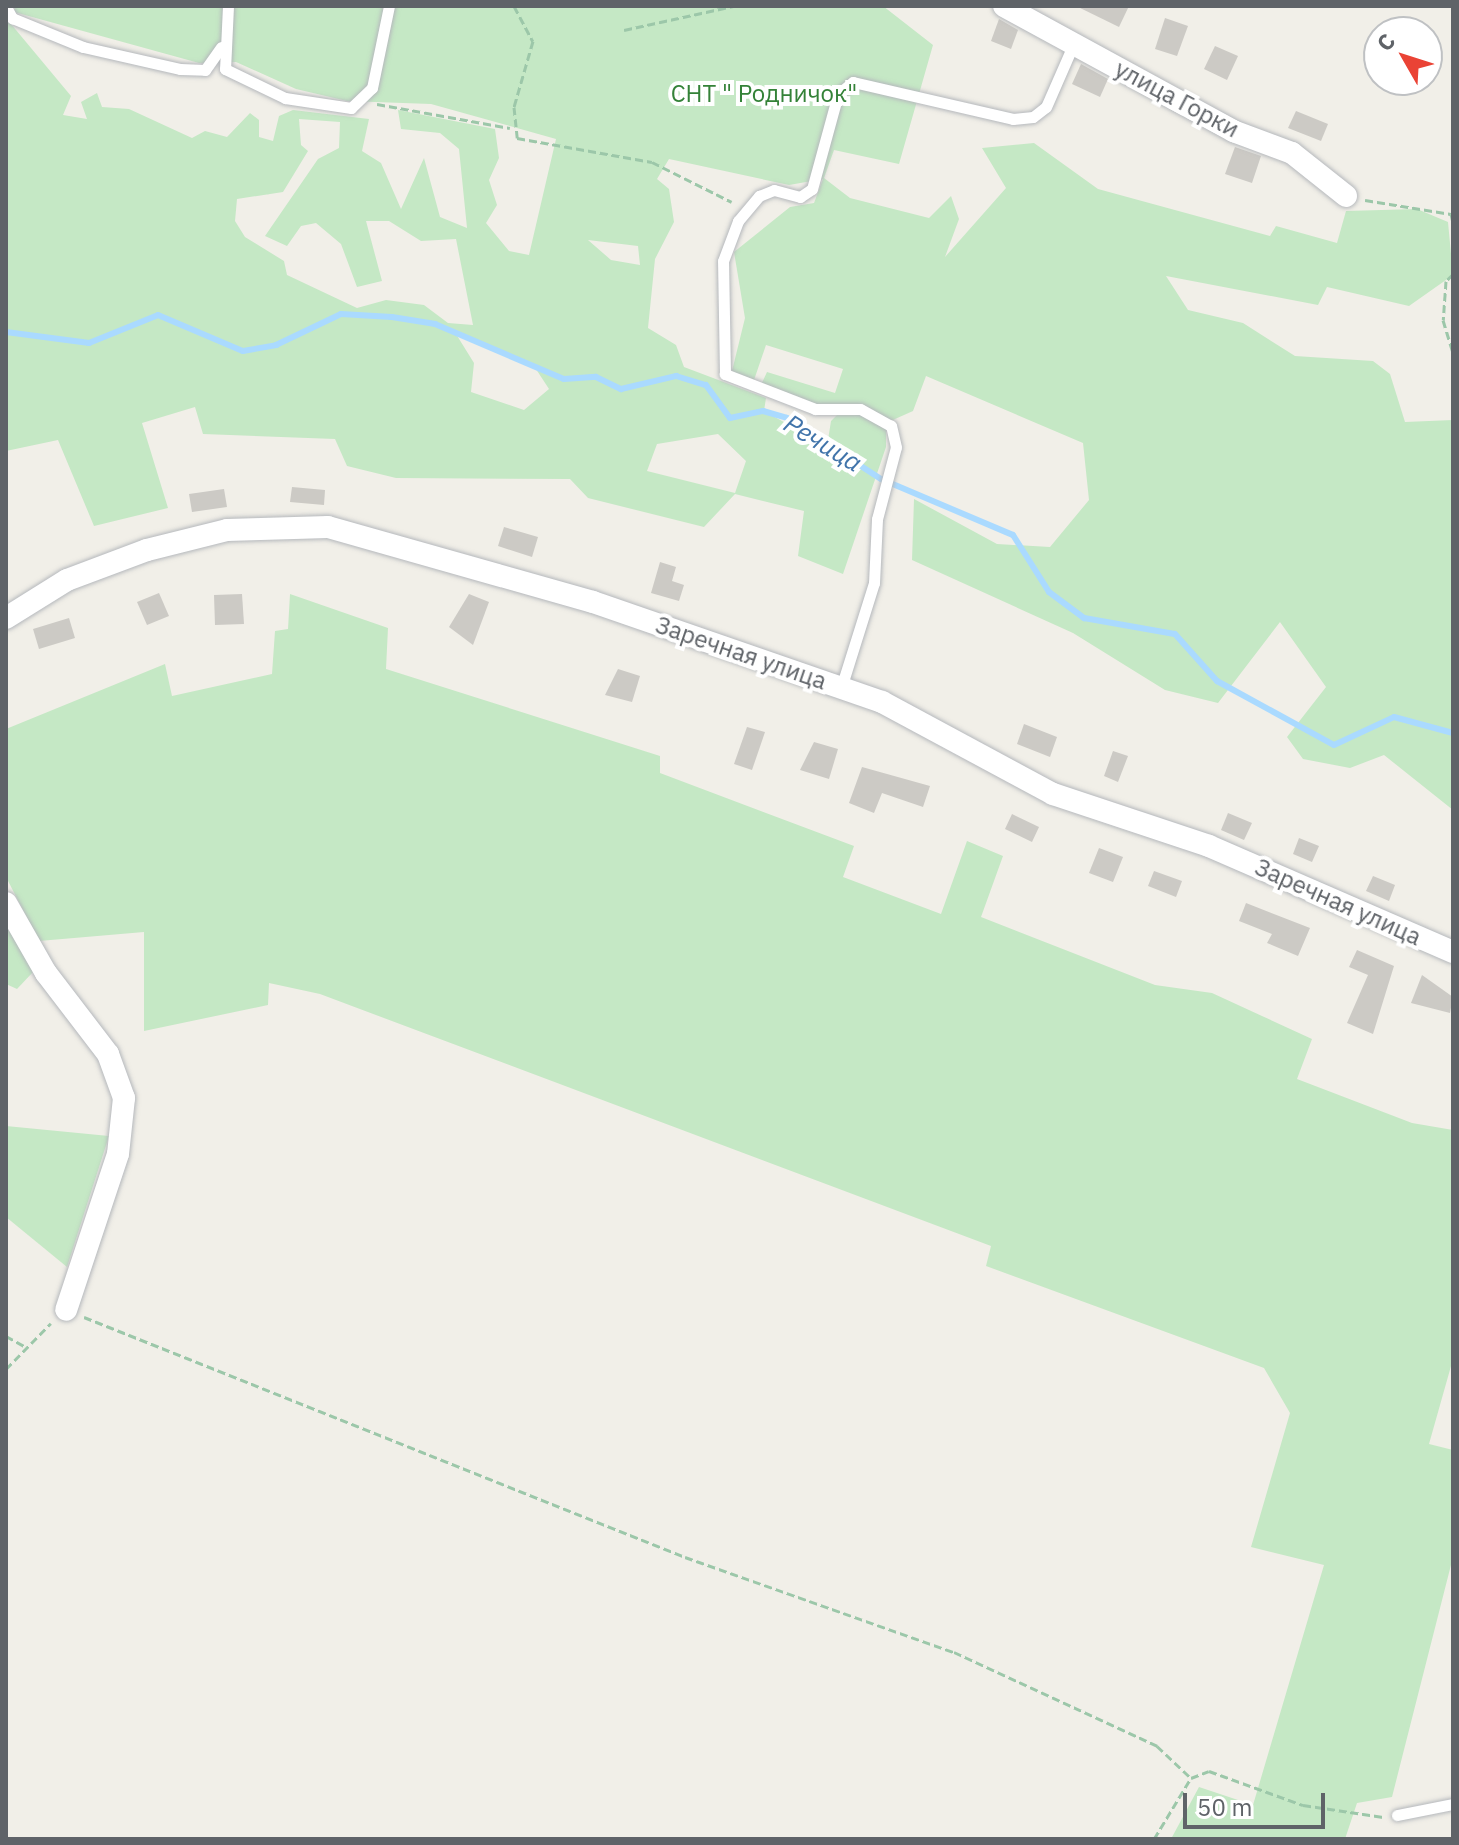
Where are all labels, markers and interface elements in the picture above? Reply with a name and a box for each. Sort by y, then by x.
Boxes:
north arrow [1363,16,1443,96]
text: С [1370,27,1401,57]
street label: улица Горки [1110,54,1244,144]
park label: СНТ " Родничок" [671,80,857,108]
water label: Речица [778,408,868,478]
street label: Заречная улица [652,610,830,696]
street label: Заречная улица [1250,852,1426,952]
scale bar [1187,1777,1329,1827]
text: 50 m [1197,1791,1252,1823]

